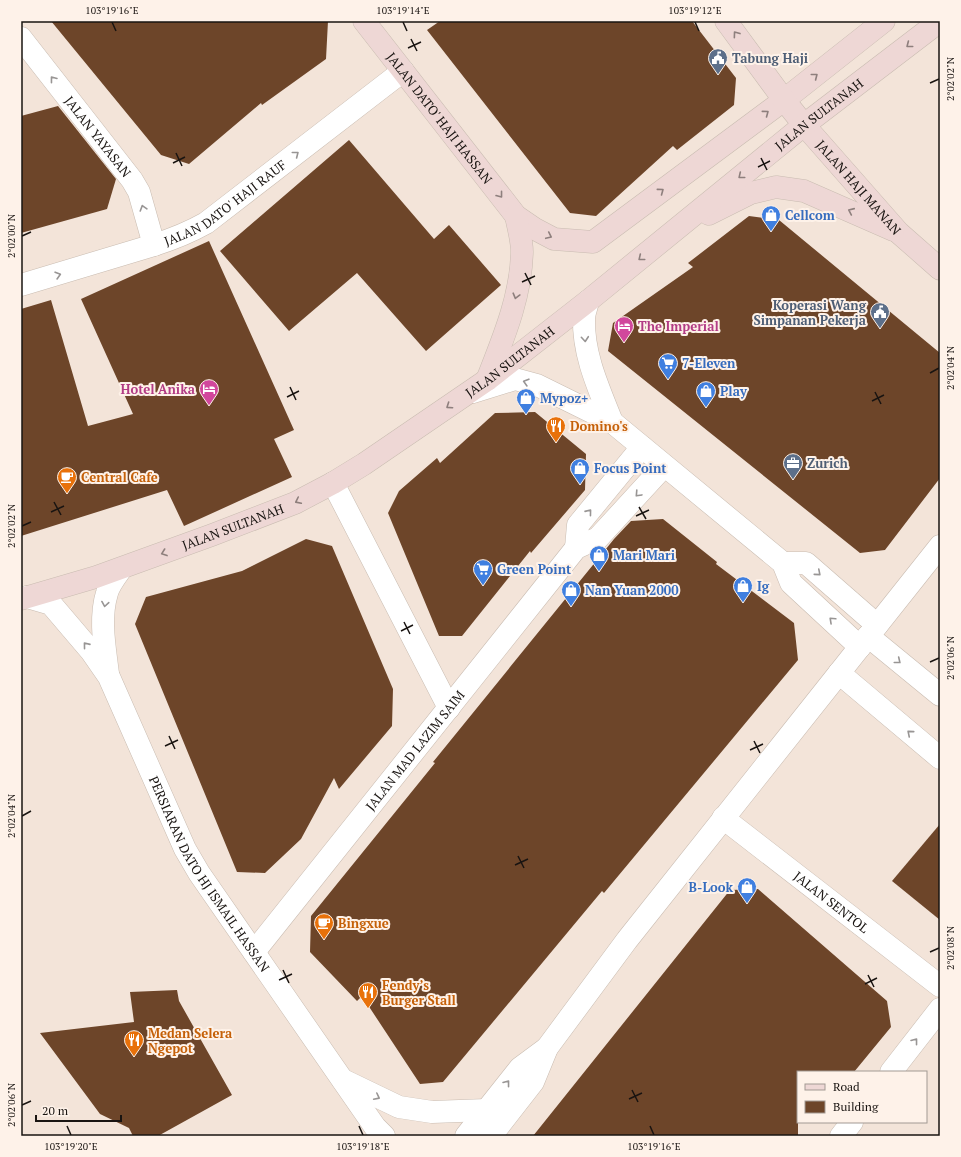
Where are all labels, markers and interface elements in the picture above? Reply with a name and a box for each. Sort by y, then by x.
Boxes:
text: 103°19'16"E [85,4,139,17]
text: 103°19'14"E [376,4,430,17]
text: 103°19'12"E [668,4,722,17]
one-way arrow [734,32,741,39]
one-way arrow [906,40,913,47]
public building icon: Tabung Haji [707,47,729,75]
street label: JALAN DATO' HAJI HASSAN [383,48,497,188]
place label: Tabung Haji [732,49,808,67]
text: 2°02'02"N [944,56,957,101]
one-way arrow [810,73,817,80]
street label: JALAN SULTANAH [771,74,867,154]
one-way arrow [51,77,58,84]
street label: JALAN YAYASAN [61,92,136,181]
one-way arrow [761,111,768,118]
street label: JALAN HAJI MANAN [812,136,906,239]
one-way arrow [291,152,298,159]
street label: JALAN DATO' HAJI RAUF [161,155,290,250]
one-way arrow [739,172,746,179]
one-way arrow [657,189,664,196]
one-way arrow [495,191,503,198]
one-way arrow [139,204,148,211]
shop icon: Cellcom [760,204,782,232]
place label: Cellcom [785,206,835,224]
one-way arrow [847,208,854,216]
text: 2°02'00"N [5,213,18,258]
one-way arrow [545,231,552,239]
one-way arrow [638,254,645,261]
one-way arrow [55,271,62,280]
one-way arrow [512,292,521,299]
place label: Koperasi Wang Simpanan Pekerja [753,296,867,329]
public building icon: Koperasi Wang Simpanan Pekerja [869,301,891,329]
hotel icon: The Imperial [613,315,635,343]
place label: The Imperial [638,317,719,335]
street label: JALAN SULTANAH [462,321,558,401]
one-way arrow [581,336,590,342]
text: 2°02'04"N [944,345,957,390]
supermarket icon: 7-Eleven [657,352,679,380]
place label: 7-Eleven [682,354,736,372]
hotel icon: Hotel Anika [198,378,220,406]
one-way arrow [522,378,529,387]
place label: Hotel Anika [121,380,196,398]
shop icon: Play [695,380,717,408]
place label: Play [720,382,748,400]
shop icon: Mypoz+ [515,387,537,415]
place label: Mypoz+ [540,389,588,407]
one-way arrow [446,401,453,409]
restaurant icon: Domino's [545,415,567,443]
place label: Domino's [570,417,628,435]
office icon: Zurich [782,452,804,480]
place label: Zurich [807,454,849,472]
shop icon: Focus Point [569,457,591,485]
place label: Focus Point [594,459,667,477]
cafe icon: Central Cafe [56,466,78,494]
place label: Central Cafe [81,468,158,486]
one-way arrow [635,489,643,497]
one-way arrow [295,496,302,504]
street label: JALAN SULTANAH [180,499,287,554]
text: 2°02'02"N [5,503,18,548]
one-way arrow [584,510,591,517]
shop icon: Mari Mari [588,544,610,572]
place label: Mari Mari [613,546,675,564]
one-way arrow [160,548,167,556]
supermarket icon: Green Point [472,558,494,586]
place label: Green Point [497,560,572,578]
one-way arrow [813,569,821,576]
shop icon: Ig [732,575,754,603]
place label: Ig [757,577,770,595]
shop icon: Nan Yuan 2000 [560,579,582,607]
place label: Nan Yuan 2000 [585,581,679,599]
one-way arrow [101,601,110,607]
one-way arrow [829,618,836,625]
text: 2°02'06"N [944,635,957,680]
one-way arrow [84,643,91,650]
one-way arrow [894,657,901,664]
street label: JALAN MAD LAZIM SAIM [361,686,468,814]
one-way arrow [907,730,915,737]
street label: PERSIARAN DATO HJ ISMAIL HASSAN [145,773,274,976]
text: 2°02'04"N [5,793,18,838]
street label: JALAN SENTOL [790,867,873,937]
shop icon: B-Look [736,876,758,904]
place label: B-Look [689,878,733,896]
cafe icon: Bingxue [313,912,335,940]
place label: Bingxue [338,914,389,932]
text: 2°02'08"N [944,925,957,970]
place label: Fendy’s Burger Stall [382,976,456,1009]
restaurant icon: Fendy’s Burger Stall [357,981,379,1009]
place label: Medan Selera Ngepot [148,1024,233,1057]
restaurant icon: Medan Selera Ngepot [123,1029,145,1057]
one-way arrow [910,1039,917,1046]
legend [797,1071,927,1123]
text: Road [833,1079,860,1094]
one-way arrow [503,1081,510,1088]
text: 2°02'06"N [5,1082,18,1127]
one-way arrow [373,1092,380,1099]
scale bar [36,1097,121,1123]
text: Building [833,1099,879,1114]
text: 20 m [42,1103,69,1118]
text: 103°19'20"E [44,1140,98,1153]
text: 103°19'18"E [336,1140,390,1153]
text: 103°19'16"E [627,1140,681,1153]

